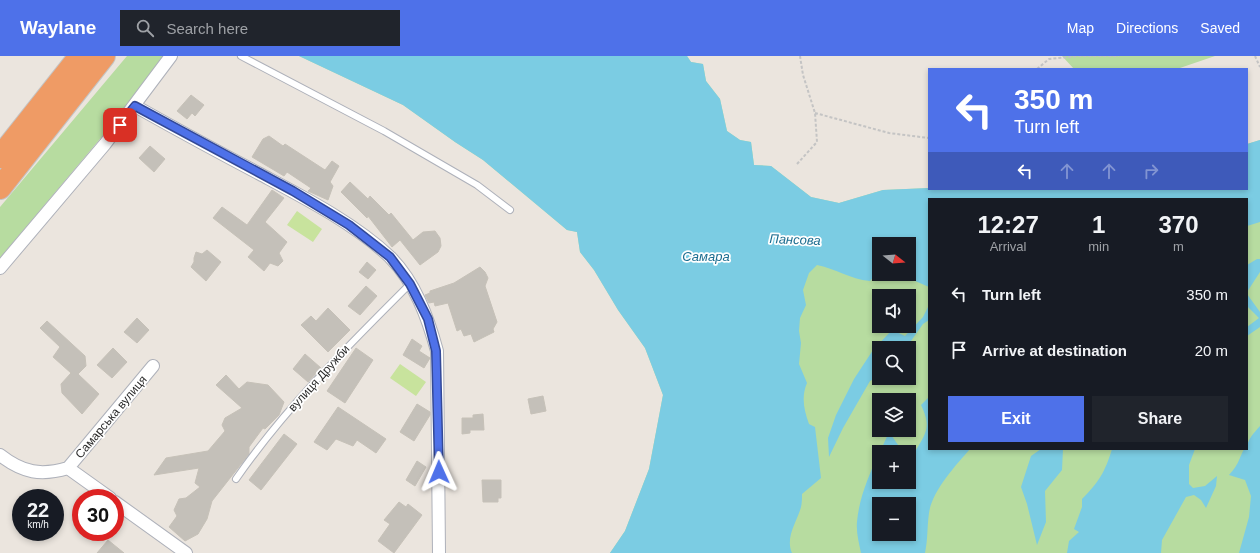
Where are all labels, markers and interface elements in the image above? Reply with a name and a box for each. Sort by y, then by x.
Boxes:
search box [120,10,400,46]
text: Waylane [20,17,96,38]
icon: search [134,17,156,39]
text: Search here [166,20,248,37]
text: Map [1067,20,1094,36]
text: Directions [1116,20,1178,36]
text: Saved [1200,20,1240,36]
icon: left [948,84,1000,136]
text: 350 m [1014,84,1093,115]
pin [103,108,137,142]
icon: arrive [109,114,131,136]
text: Turn left [1014,117,1079,137]
icon: left [1014,160,1036,182]
icon: ahead [1056,160,1078,182]
icon: ahead [1098,160,1120,182]
icon: right [1140,160,1162,182]
text: 12:27 [977,211,1039,238]
text: 1 [1092,211,1105,238]
text: 370 [1159,211,1199,238]
water label: Пансова [769,231,821,248]
north arrow [872,237,916,281]
map controls [872,237,916,541]
text: Arrival [990,239,1027,254]
text: min [1088,239,1109,254]
text: m [1173,239,1184,254]
water label: Самара [682,249,730,264]
icon: left [948,283,970,305]
text: Turn left [982,286,1041,303]
text: 350 m [1186,286,1228,303]
button: sound [872,289,916,333]
icon: arrive [948,339,970,361]
button: search [872,341,916,385]
street label: вулиця Дружби [285,342,353,414]
text: Arrive at destination [982,342,1127,359]
text: 20 m [1195,342,1228,359]
street label: Самарська вулиця [72,373,150,461]
button: layers [872,393,916,437]
button: Exit [948,396,1084,442]
button: Share [1092,396,1228,442]
button: + [872,445,916,489]
position arrow [418,451,460,493]
speed limit sign: 30 [72,489,124,541]
button: − [872,497,916,541]
text: 22 [27,499,49,521]
text: km/h [27,519,49,530]

